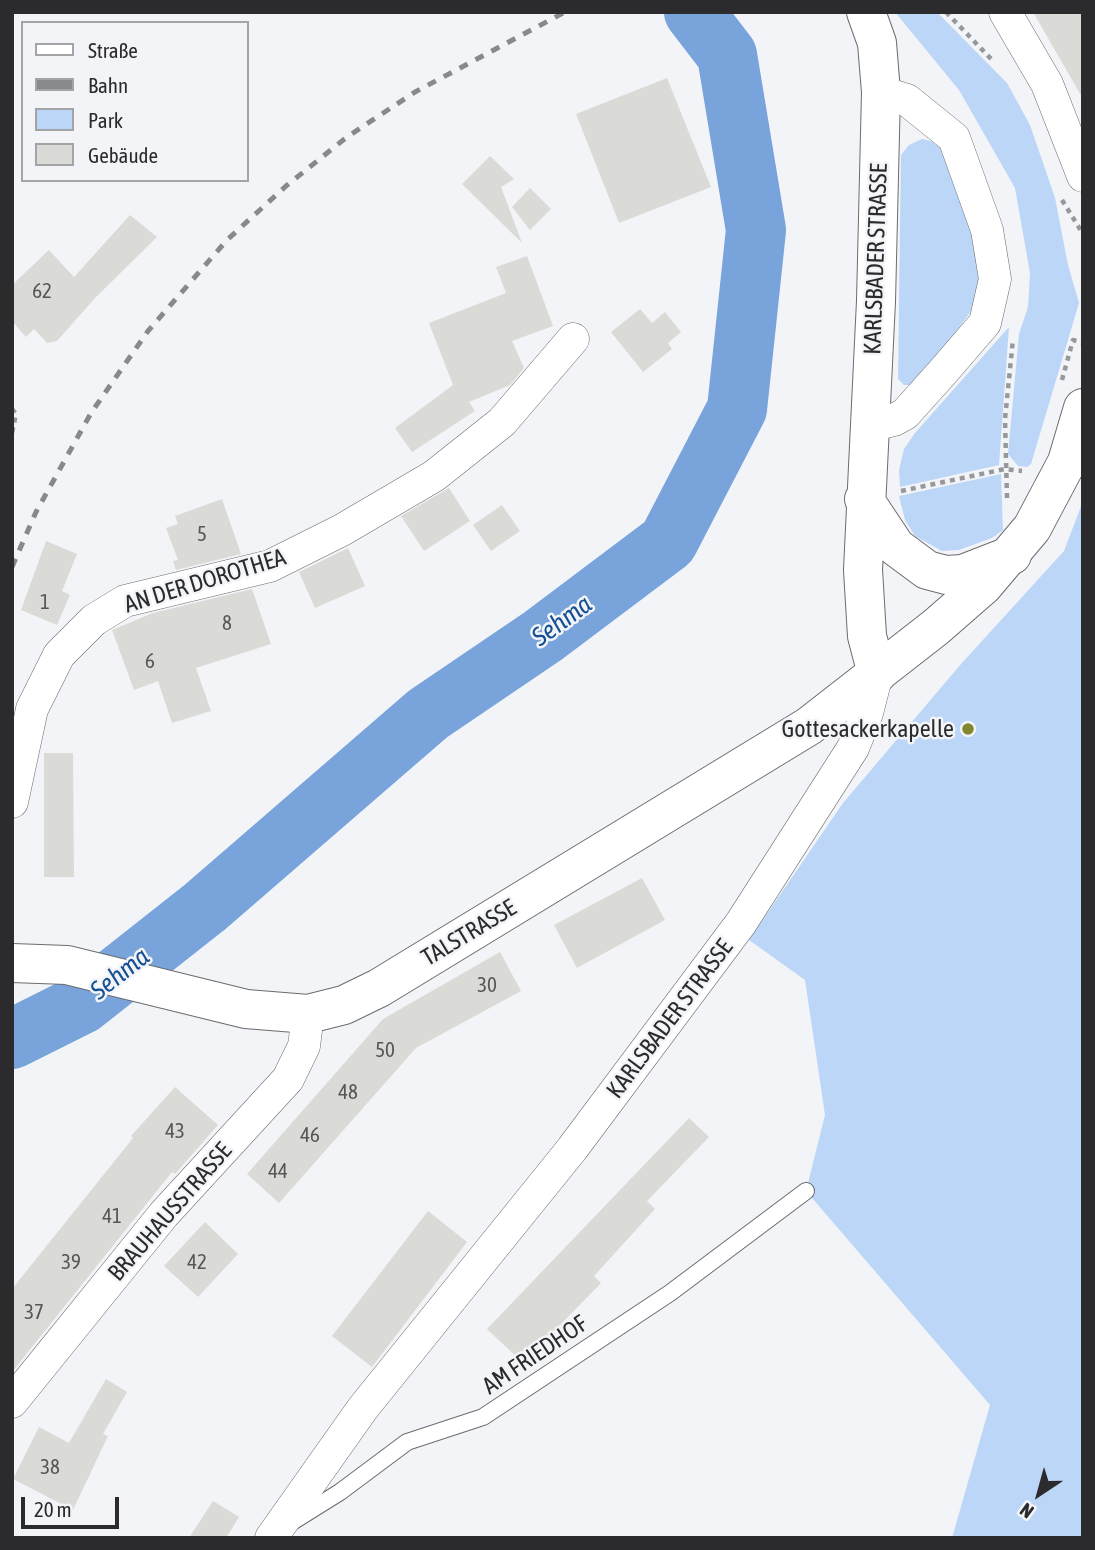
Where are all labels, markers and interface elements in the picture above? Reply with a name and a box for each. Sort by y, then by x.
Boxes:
legend [21,21,248,182]
text: Straße [88,38,138,62]
text: Bahn [88,73,128,97]
text: Park [88,108,123,132]
text: Gebäude [88,143,158,167]
street label: KARLSBADER STRASSE [858,163,894,355]
house number: 62 [32,278,52,304]
house number: 5 [197,521,207,547]
street label: AN DER DOROTHEA [121,543,289,619]
house number: 1 [40,589,50,615]
water label: Sehma [526,589,598,653]
house number: 8 [222,610,232,636]
house number: 6 [145,648,155,674]
place label: Gottesackerkapelle [782,715,954,743]
marker: Gottesackerkapelle [960,721,976,737]
street label: TALSTRASSE [416,894,522,972]
street label: KARLSBADER STRASSE [601,934,739,1104]
water label: Sehma [84,941,156,1007]
house number: 30 [477,972,497,998]
house number: 50 [375,1037,395,1063]
house number: 48 [338,1079,358,1105]
house number: 43 [165,1118,185,1144]
house number: 46 [300,1122,320,1148]
street label: BRAUHAUSSTRASSE [102,1137,238,1287]
house number: 44 [268,1158,288,1184]
house number: 41 [102,1203,122,1229]
house number: 39 [61,1249,81,1275]
house number: 42 [187,1249,207,1275]
house number: 37 [24,1299,44,1325]
street label: AM FRIEDHOF [477,1309,593,1401]
house number: 38 [40,1454,60,1480]
north arrow [1004,1459,1074,1529]
scale bar [24,1484,122,1528]
text: 20 m [34,1497,72,1521]
text: N [1016,1499,1038,1523]

